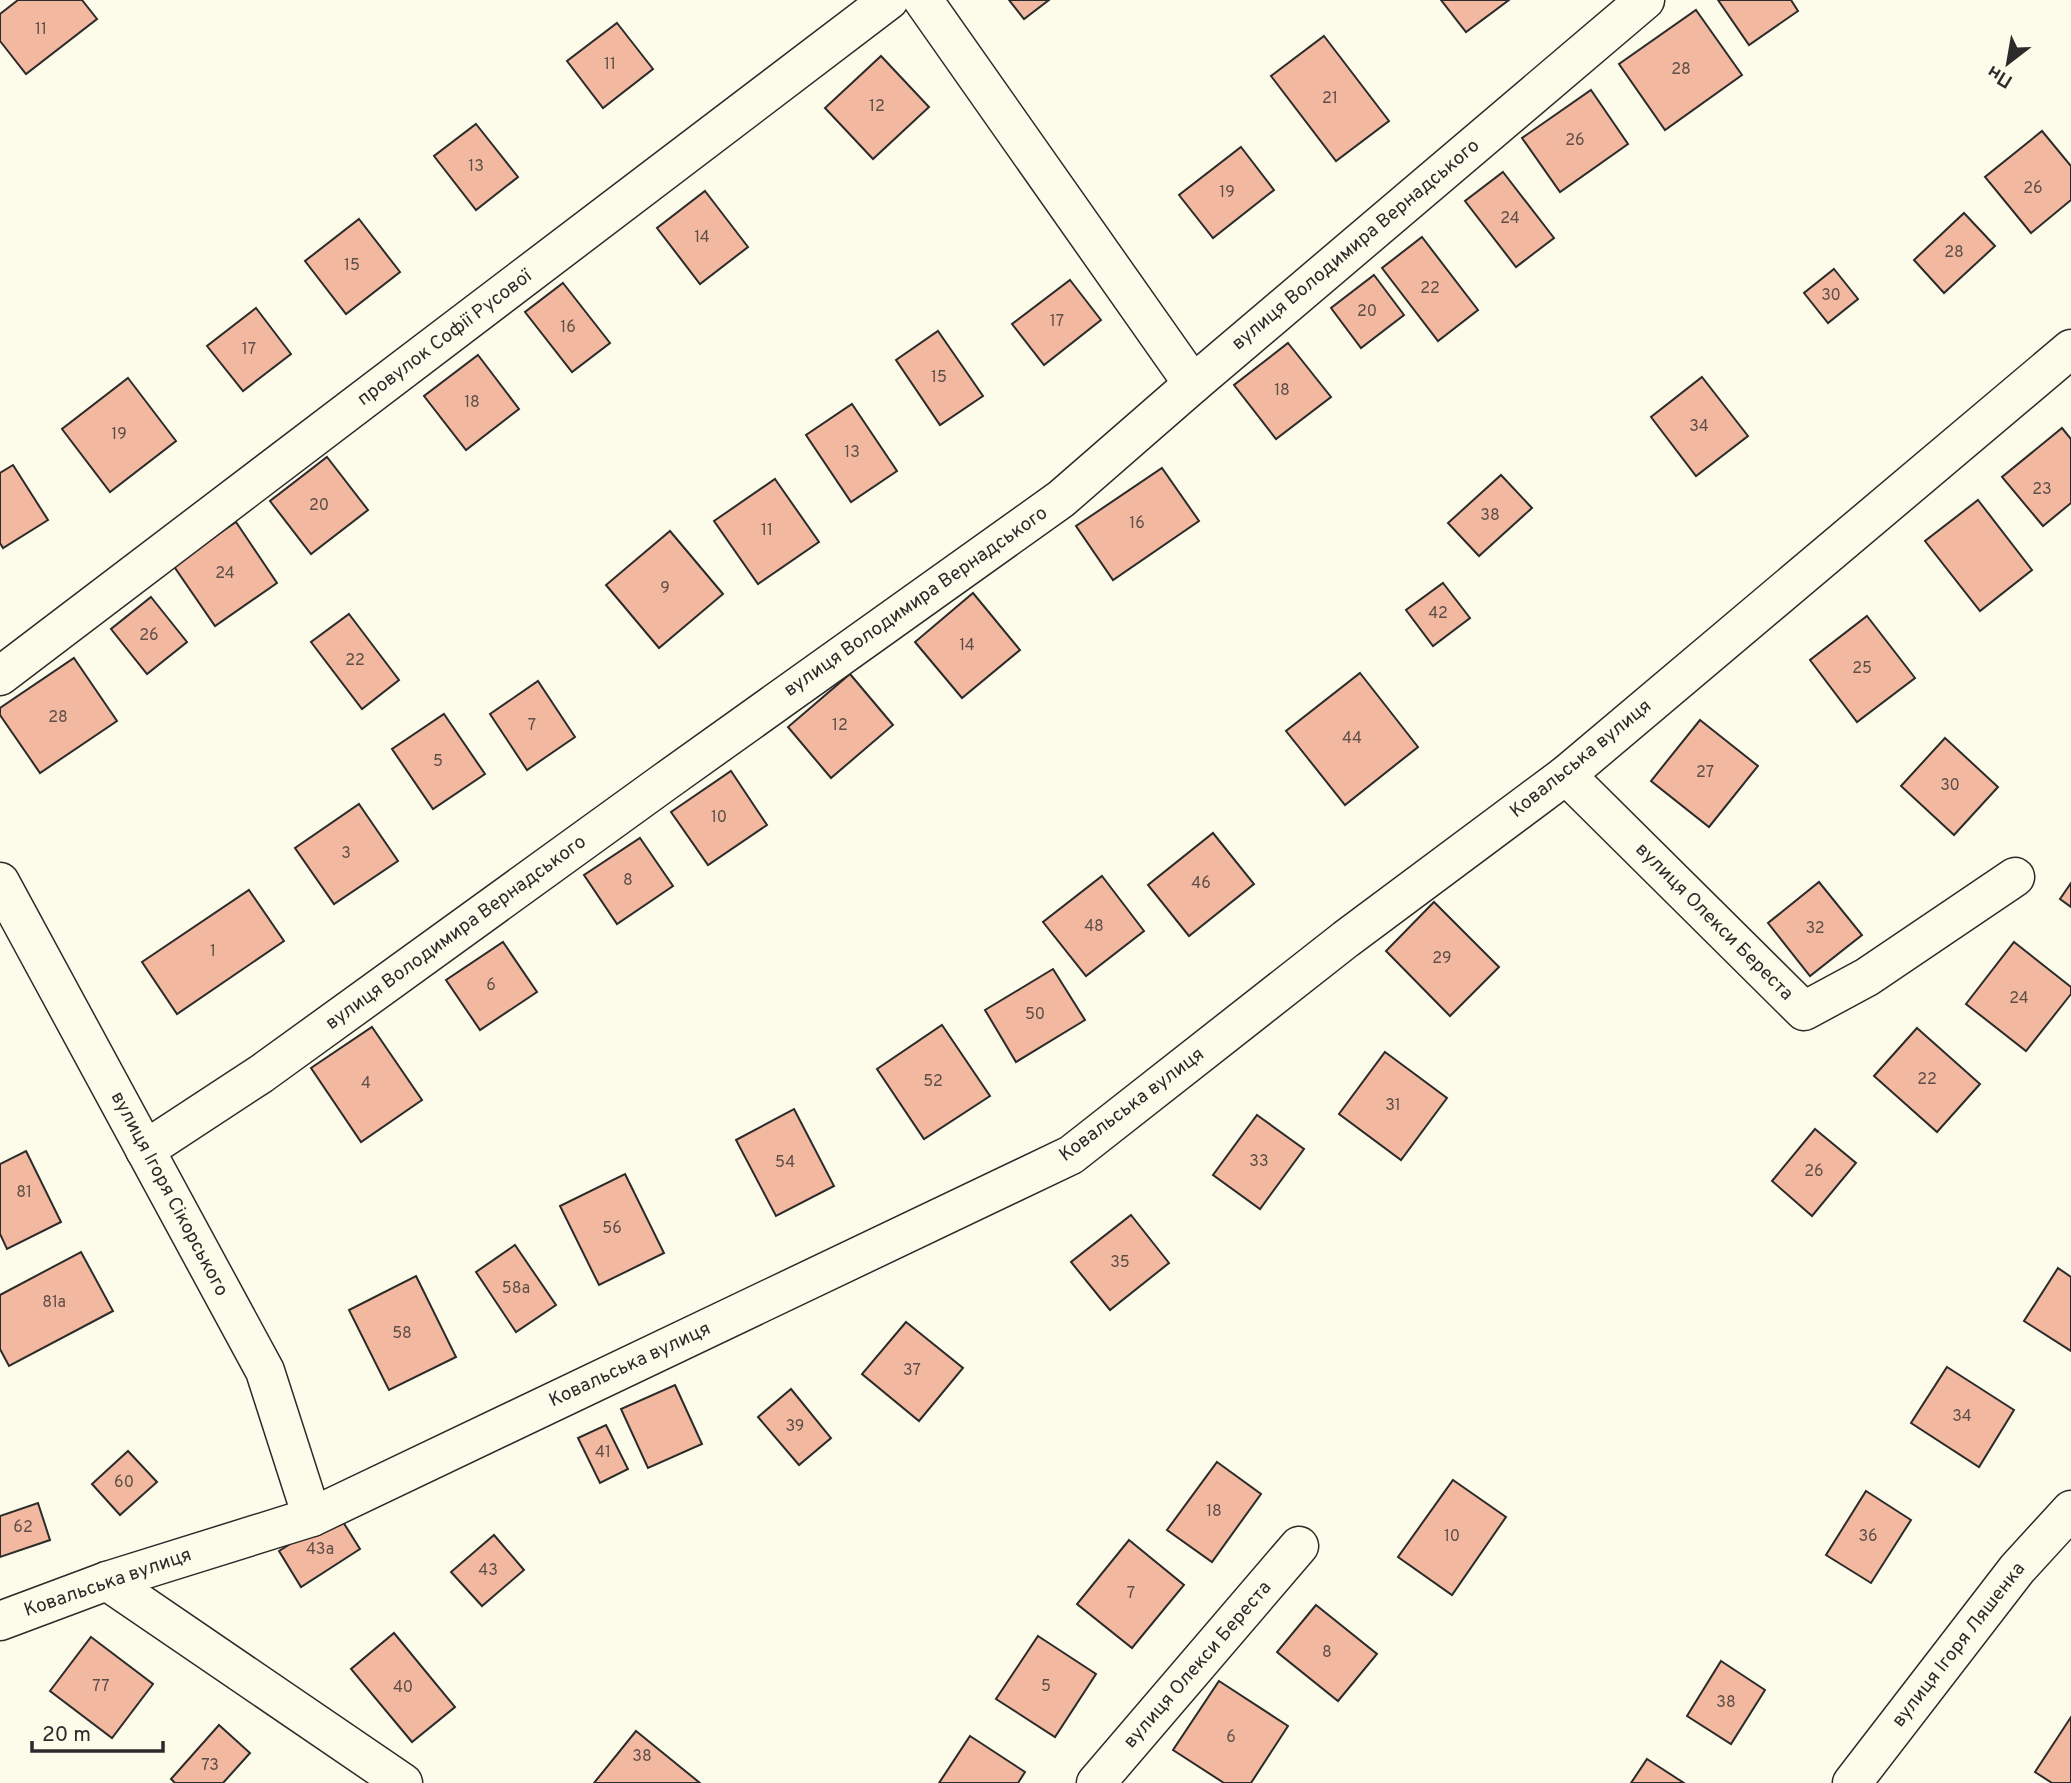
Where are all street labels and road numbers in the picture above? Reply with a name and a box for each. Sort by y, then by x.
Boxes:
street label: вулиця Володимира Вернадського [1227,134,1485,356]
street label: провулок Софії Русової [353,264,538,412]
street label: вулиця Володимира Вернадського [779,501,1053,703]
street label: Ковальська вулиця [1505,694,1657,824]
street label: вулиця Володимира Вернадського [321,830,591,1036]
street label: вулиця Олекси Береста [1630,838,1798,1006]
street label: Ковальська вулиця [1055,1043,1209,1167]
street label: вулиця Ігоря Сікорського [105,1087,233,1301]
street label: Ковальська вулиця [545,1317,715,1413]
street label: Ковальська вулиця [21,1543,195,1623]
street label: вулиця Ігоря Ляшенка [1887,1558,2031,1732]
street label: вулиця Олекси Береста [1119,1576,1277,1754]

